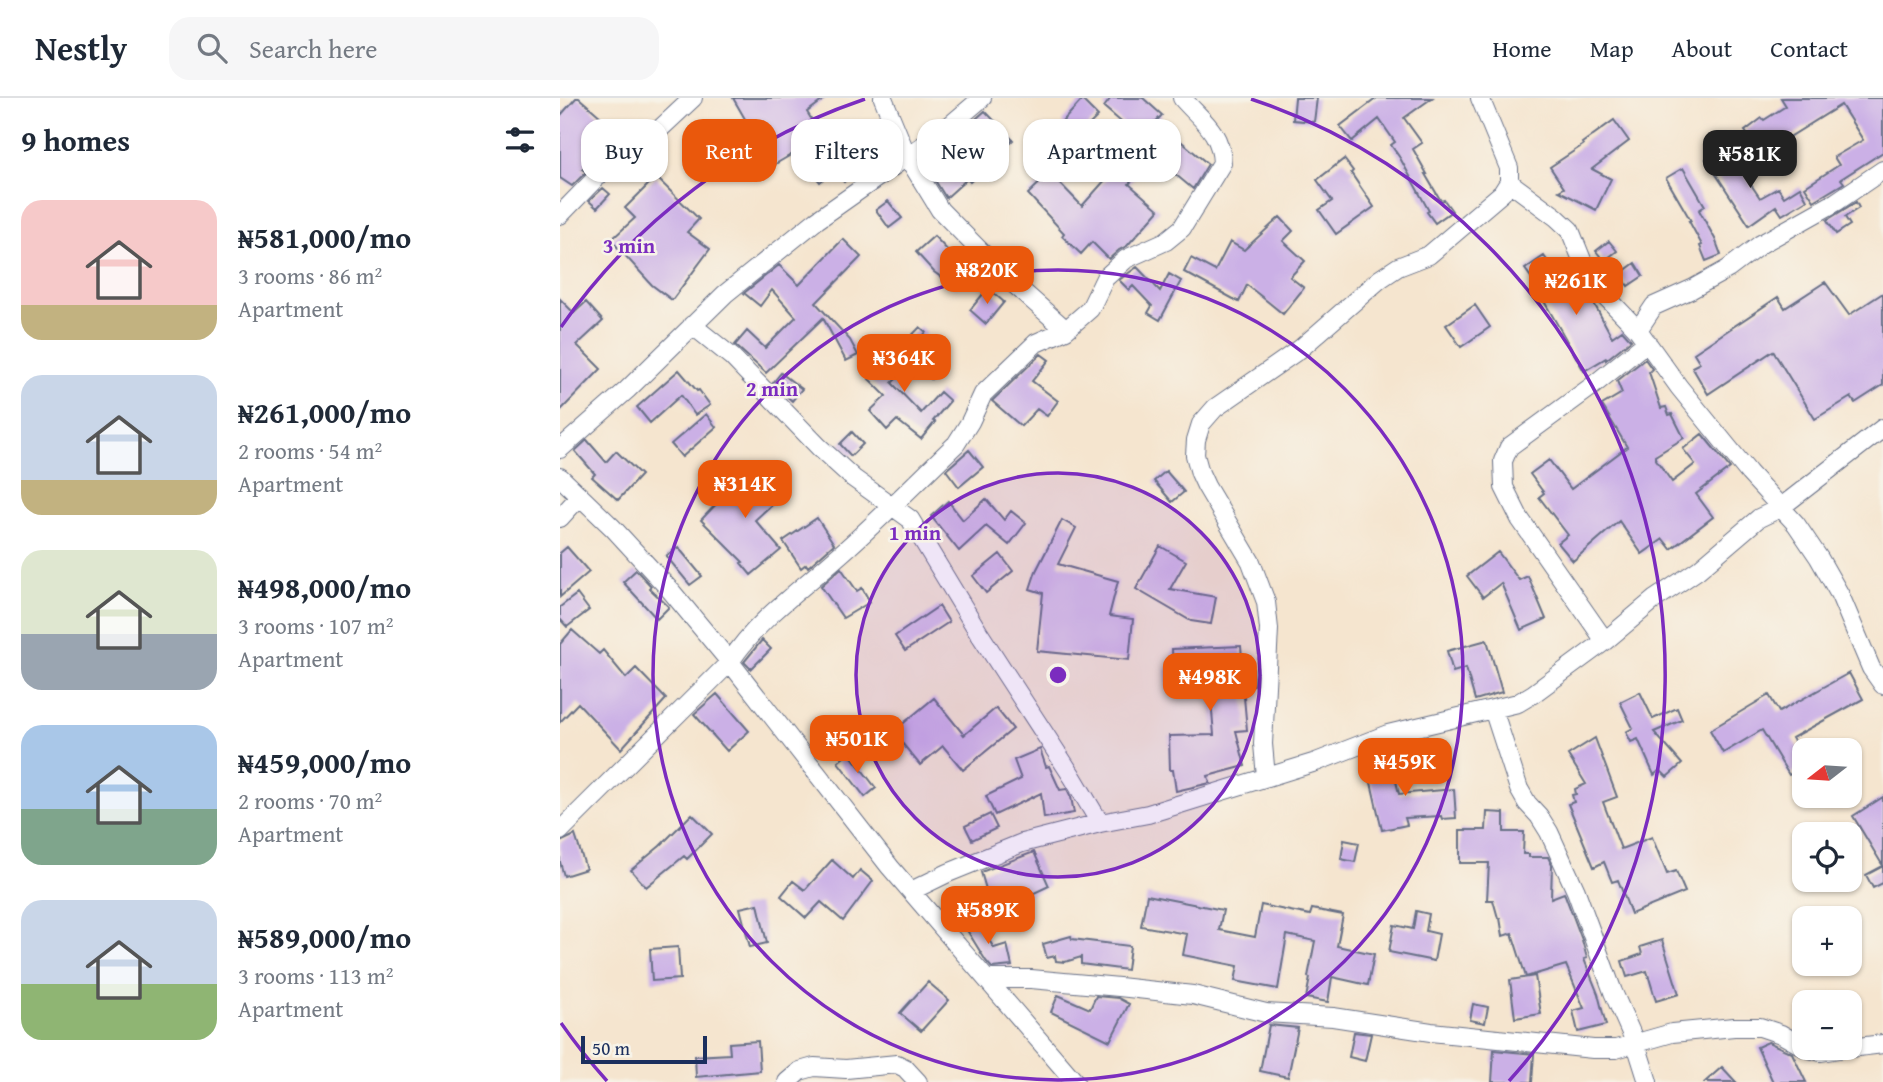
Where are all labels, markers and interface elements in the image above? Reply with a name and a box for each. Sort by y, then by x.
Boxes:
search box [169,17,659,80]
text: Nestly [35,24,127,72]
icon: search [193,29,231,67]
text: Search here [249,29,377,68]
text: Home [1493,31,1552,66]
text: Map [1590,31,1634,66]
text: About [1672,31,1732,66]
text: Contact [1770,31,1848,66]
text: 9 homes [21,118,130,162]
chip: Buy [581,119,668,182]
chip: Rent [682,119,777,182]
chip: Filters [791,119,903,182]
chip: New [917,119,1009,182]
chip: Apartment [1023,119,1181,182]
icon: filters [501,121,539,159]
pin: ₦581K [1701,130,1799,190]
text: ₦581K [1719,136,1781,169]
text: ₦581,000/mo [238,215,411,259]
icon: home [77,228,161,312]
text: 3 min [603,230,656,261]
pin: ₦820K [938,246,1036,306]
text: ₦820K [956,252,1018,285]
pin: ₦261K [1527,258,1625,317]
text: 3 rooms · 86 m² [238,259,382,292]
text: ₦261K [1545,263,1607,296]
text: Apartment [238,292,343,325]
pin: ₦364K [855,334,953,394]
text: ₦364K [873,340,935,373]
text: 2 min [746,373,799,404]
text: ₦261,000/mo [238,390,411,434]
icon: home [77,403,161,487]
text: 2 rooms · 54 m² [238,434,382,467]
pin: ₦314K [696,460,794,520]
text: ₦314K [714,466,776,499]
text: Apartment [238,467,343,500]
text: 1 min [889,517,942,548]
text: ₦498,000/mo [238,565,411,609]
icon: home [77,578,161,662]
text: 3 rooms · 107 m² [238,609,393,642]
text: Apartment [238,642,343,675]
pin: ₦498K [1161,654,1259,713]
text: ₦498K [1179,659,1241,692]
centre of rings [1046,663,1070,687]
pin: ₦501K [808,716,906,775]
text: ₦501K [826,721,888,754]
pin: ₦459K [1356,738,1454,798]
north arrow [1792,738,1862,808]
map controls [1792,738,1862,1060]
text: ₦459,000/mo [238,740,411,784]
text: ₦459K [1374,744,1436,777]
icon: home [77,753,161,837]
text: 2 rooms · 70 m² [238,784,382,817]
text: Apartment [238,817,343,850]
button: locate [1792,822,1862,892]
pin: ₦589K [939,886,1037,946]
text: ₦589K [957,892,1019,925]
button: + [1792,906,1862,976]
text: ₦589,000/mo [238,915,411,959]
icon: home [77,928,161,1012]
text: 3 rooms · 113 m² [238,959,393,992]
button: − [1792,990,1862,1060]
text: Apartment [238,992,343,1025]
scale bar [581,1033,707,1065]
text: 50 m [592,1034,630,1062]

